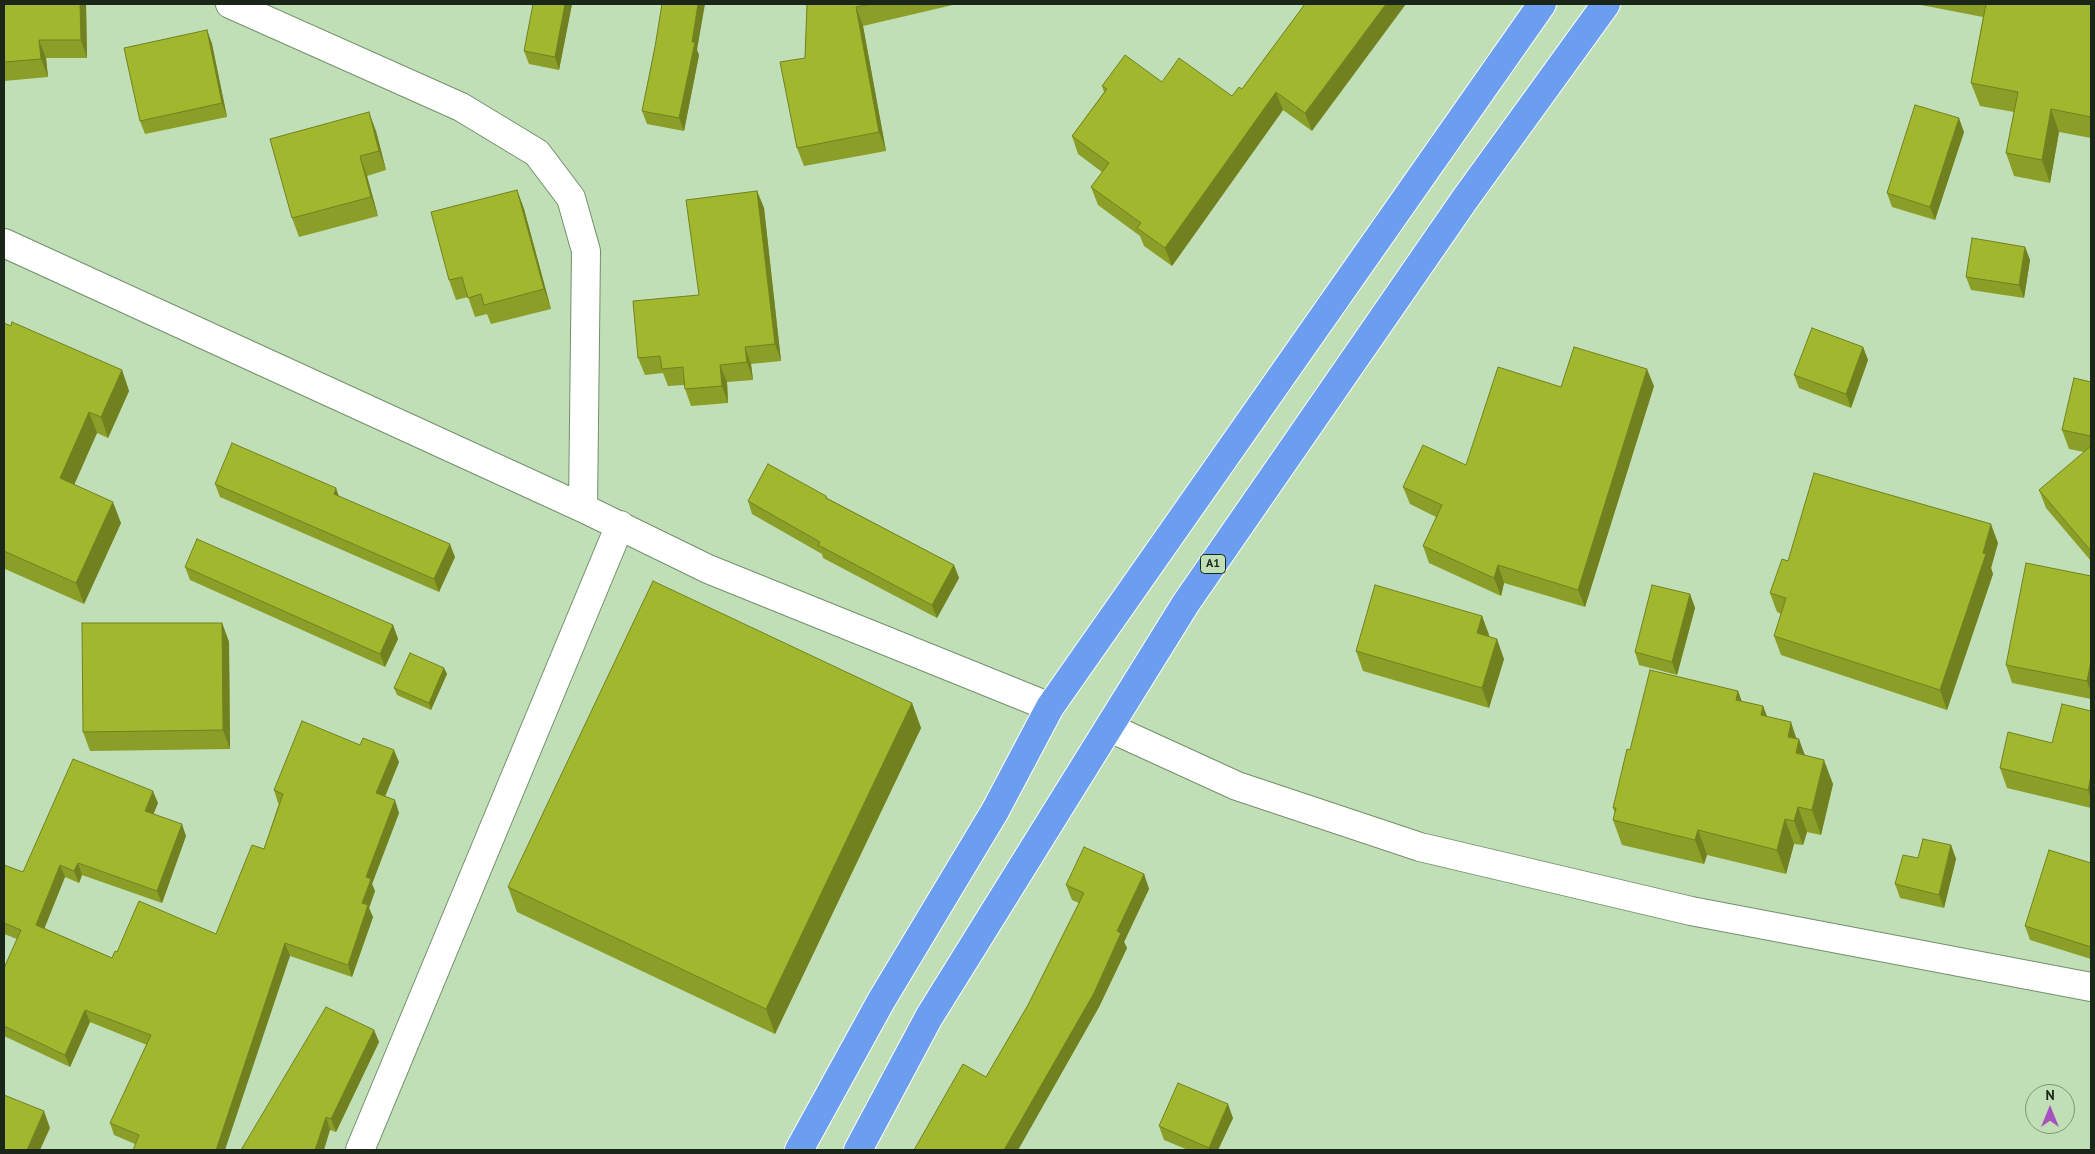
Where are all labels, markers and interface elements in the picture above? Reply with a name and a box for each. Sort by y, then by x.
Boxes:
road number: A1 [1200,554,1226,574]
north arrow [2025,1084,2075,1134]
text: N [2045,1086,2055,1104]

